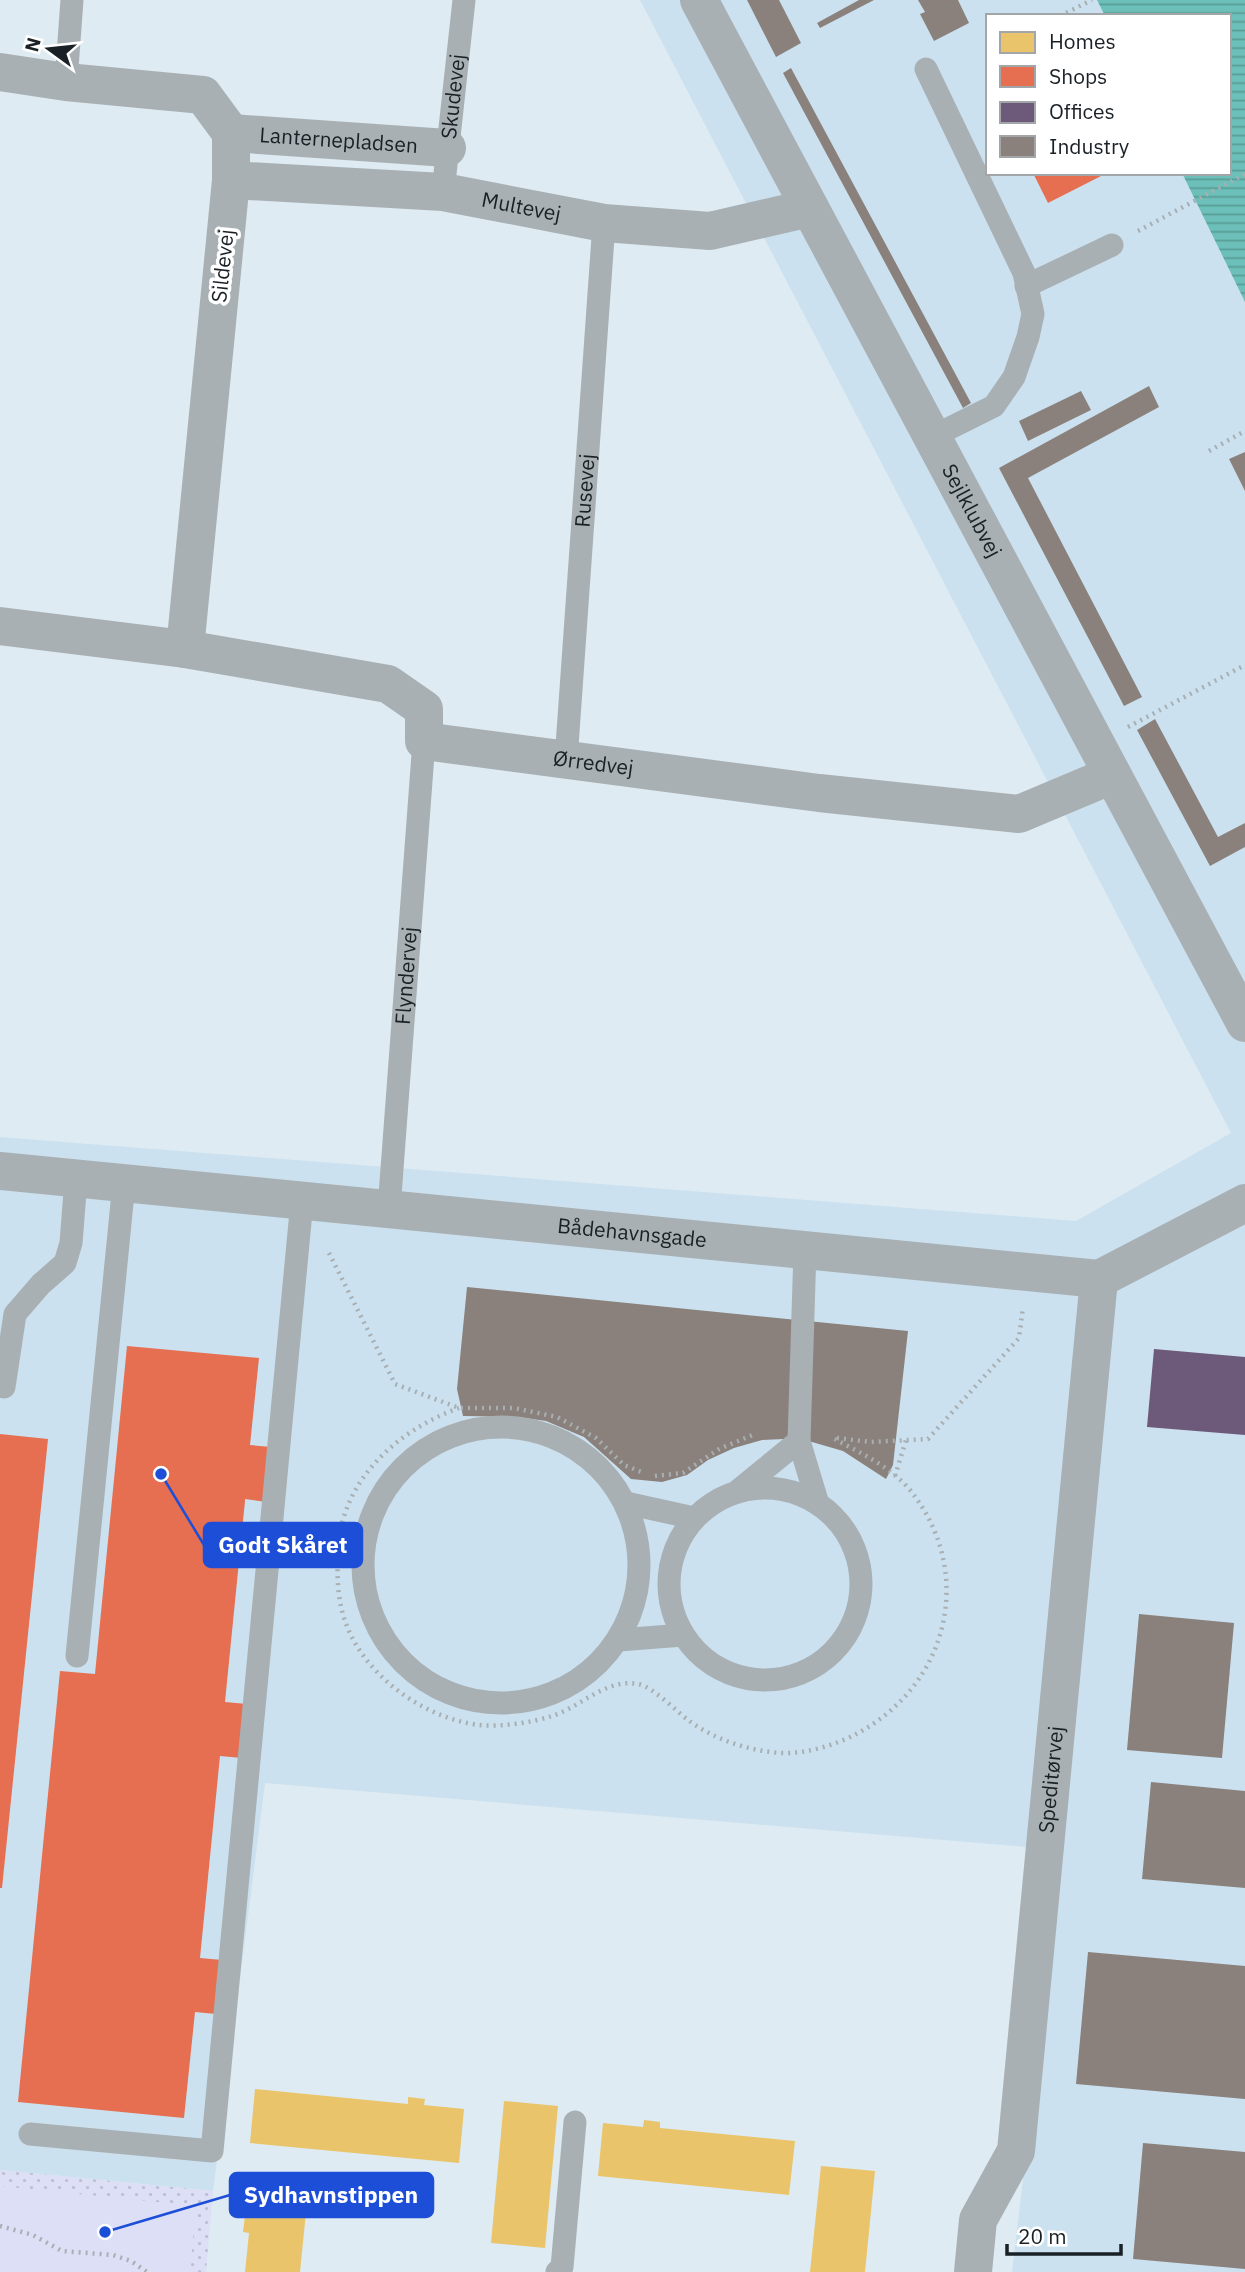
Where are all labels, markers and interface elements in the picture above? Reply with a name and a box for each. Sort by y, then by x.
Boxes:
north arrow [14,14,84,84]
legend [986,14,1231,175]
text: Homes [1049,27,1116,55]
text: N [19,35,46,54]
street label: Skudevej [434,52,471,140]
text: Shops [1049,62,1107,90]
text: Offices [1049,97,1115,125]
street label: Lanternepladsen [259,120,419,159]
text: Industry [1049,132,1130,160]
street label: Multevej [479,185,563,227]
street label: Sildevej [204,228,240,304]
street label: Rusevej [567,453,601,528]
street label: Sejlklubvej [936,459,1009,562]
street label: Ørredvej [552,743,635,781]
street label: Flyndervej [388,926,423,1026]
street label: Bådehavnsgade [556,1211,708,1253]
callout: Godt Skåret [204,1523,362,1567]
text: Godt Skåret [218,1529,348,1559]
street label: Speditørvej [1031,1725,1069,1834]
callout: Sydhavnstippen [230,2173,433,2217]
text: Sydhavnstippen [244,2179,418,2209]
scale bar [1007,2212,1121,2256]
text: 20 m [1018,2222,1067,2250]

